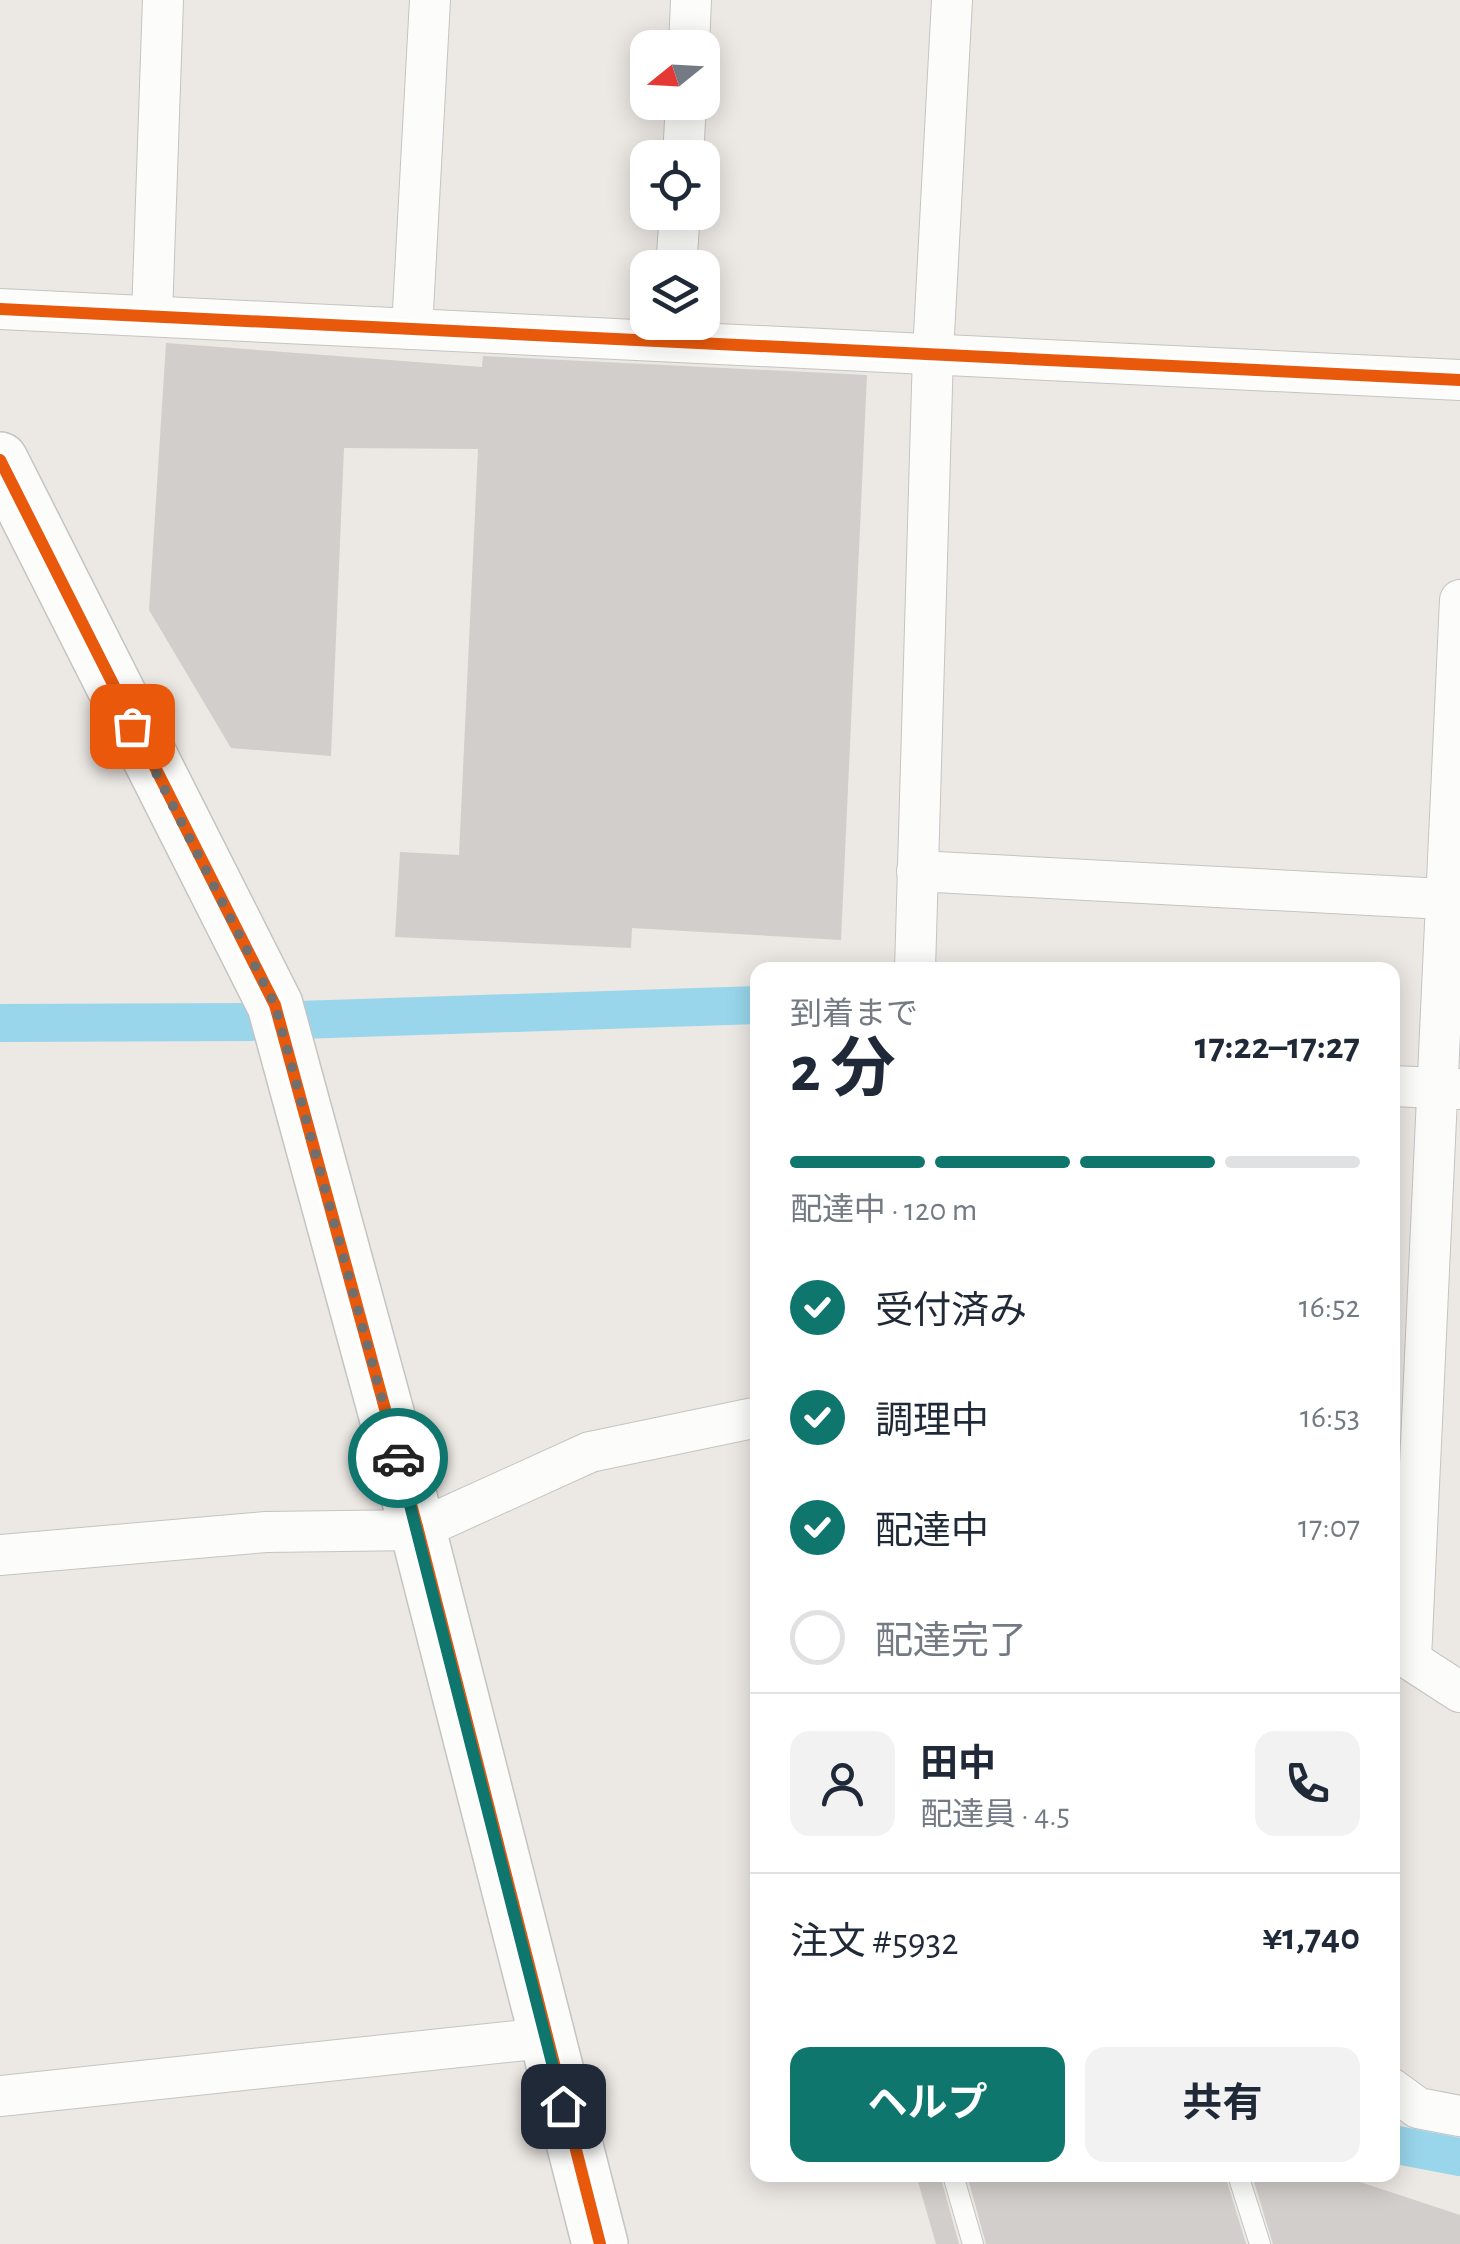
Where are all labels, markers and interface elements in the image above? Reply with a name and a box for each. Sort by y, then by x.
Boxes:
north arrow [630,30,720,120]
map controls [630,30,720,340]
button: locate [630,140,720,230]
button: layers [630,250,720,340]
pin [90,684,175,769]
icon: bag [105,699,160,754]
text: 到着まで [790,998,918,1030]
text: 17:22–17:27 [1195,1028,1360,1066]
text: 2 分 [790,1038,895,1103]
text: 配達中 · 120 m [790,1194,977,1226]
icon: check [790,1280,845,1335]
text: 16:52 [1299,1291,1360,1323]
text: 受付済み [875,1293,1027,1331]
icon: check [790,1390,845,1445]
text: 16:53 [1300,1401,1360,1433]
text: 調理中 [875,1403,989,1441]
courier [348,1408,448,1508]
icon: car [371,1431,426,1486]
icon: check [790,1500,845,1555]
text: 17:07 [1298,1511,1360,1543]
text: 配達中 [875,1513,989,1551]
text: 配達完了 [875,1623,1027,1661]
button: person [790,1731,895,1836]
button: phone [1255,1731,1360,1836]
text: 田中 [920,1746,996,1784]
text: 配達員 · 4.5 [920,1799,1070,1831]
text: ¥1,740 [1262,1919,1360,1957]
text: 注文 #5932 [790,1924,959,1962]
button: ヘルプ [790,2047,1065,2162]
button: 共有 [1085,2047,1360,2162]
pin [521,2064,606,2149]
icon: home [536,2079,591,2134]

